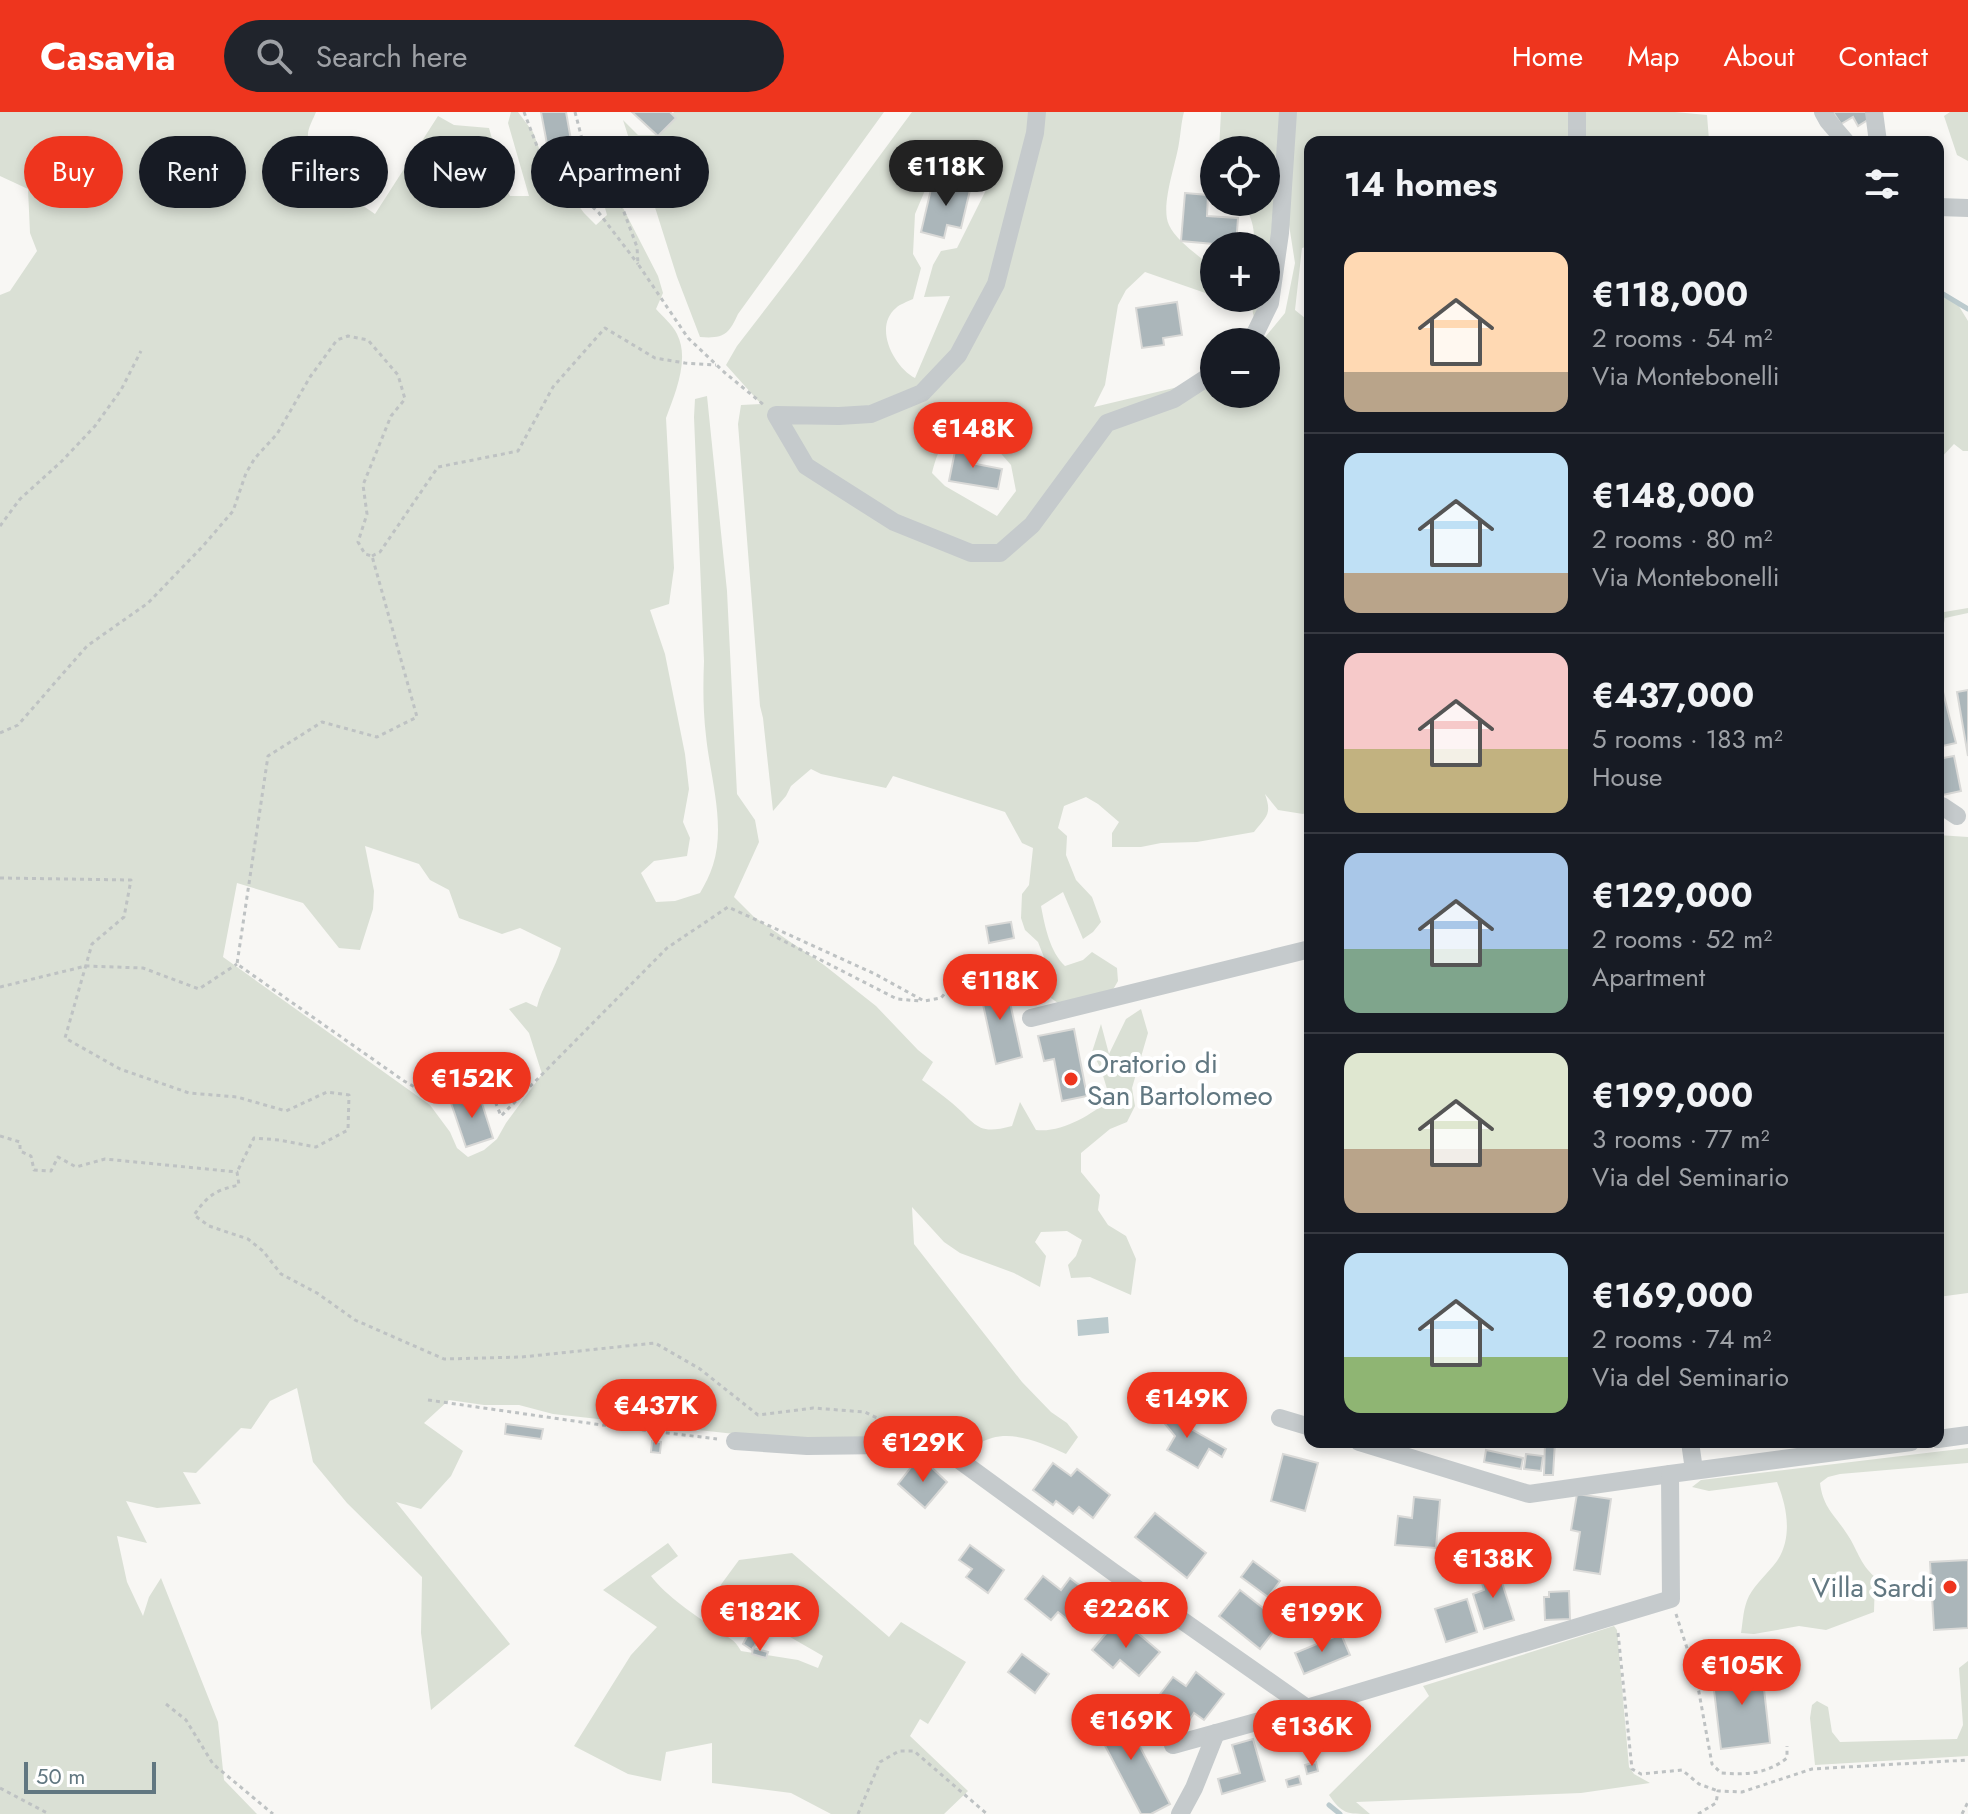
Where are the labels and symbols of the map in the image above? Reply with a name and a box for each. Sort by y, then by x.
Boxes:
pin: €118K [890,140,1002,208]
pin: €148K [917,402,1029,470]
pin: €118K [944,954,1056,1022]
place label: Oratorio di San Bartolomeo [1087,1043,1273,1116]
pin: €152K [416,1052,528,1120]
marker: Oratorio di San Bartolomeo [1062,1070,1080,1088]
pin: €149K [1131,1372,1243,1440]
pin: €437K [600,1379,712,1447]
pin: €129K [867,1416,979,1484]
pin: €138K [1437,1532,1549,1600]
place label: Villa Sardi [1812,1567,1934,1608]
marker: Villa Sardi [1941,1578,1959,1596]
pin: €226K [1070,1582,1182,1650]
pin: €182K [704,1585,816,1653]
pin: €199K [1266,1586,1378,1654]
pin: €105K [1686,1639,1798,1707]
pin: €169K [1075,1694,1187,1762]
pin: €136K [1256,1700,1368,1768]
scale bar [24,1758,156,1794]

